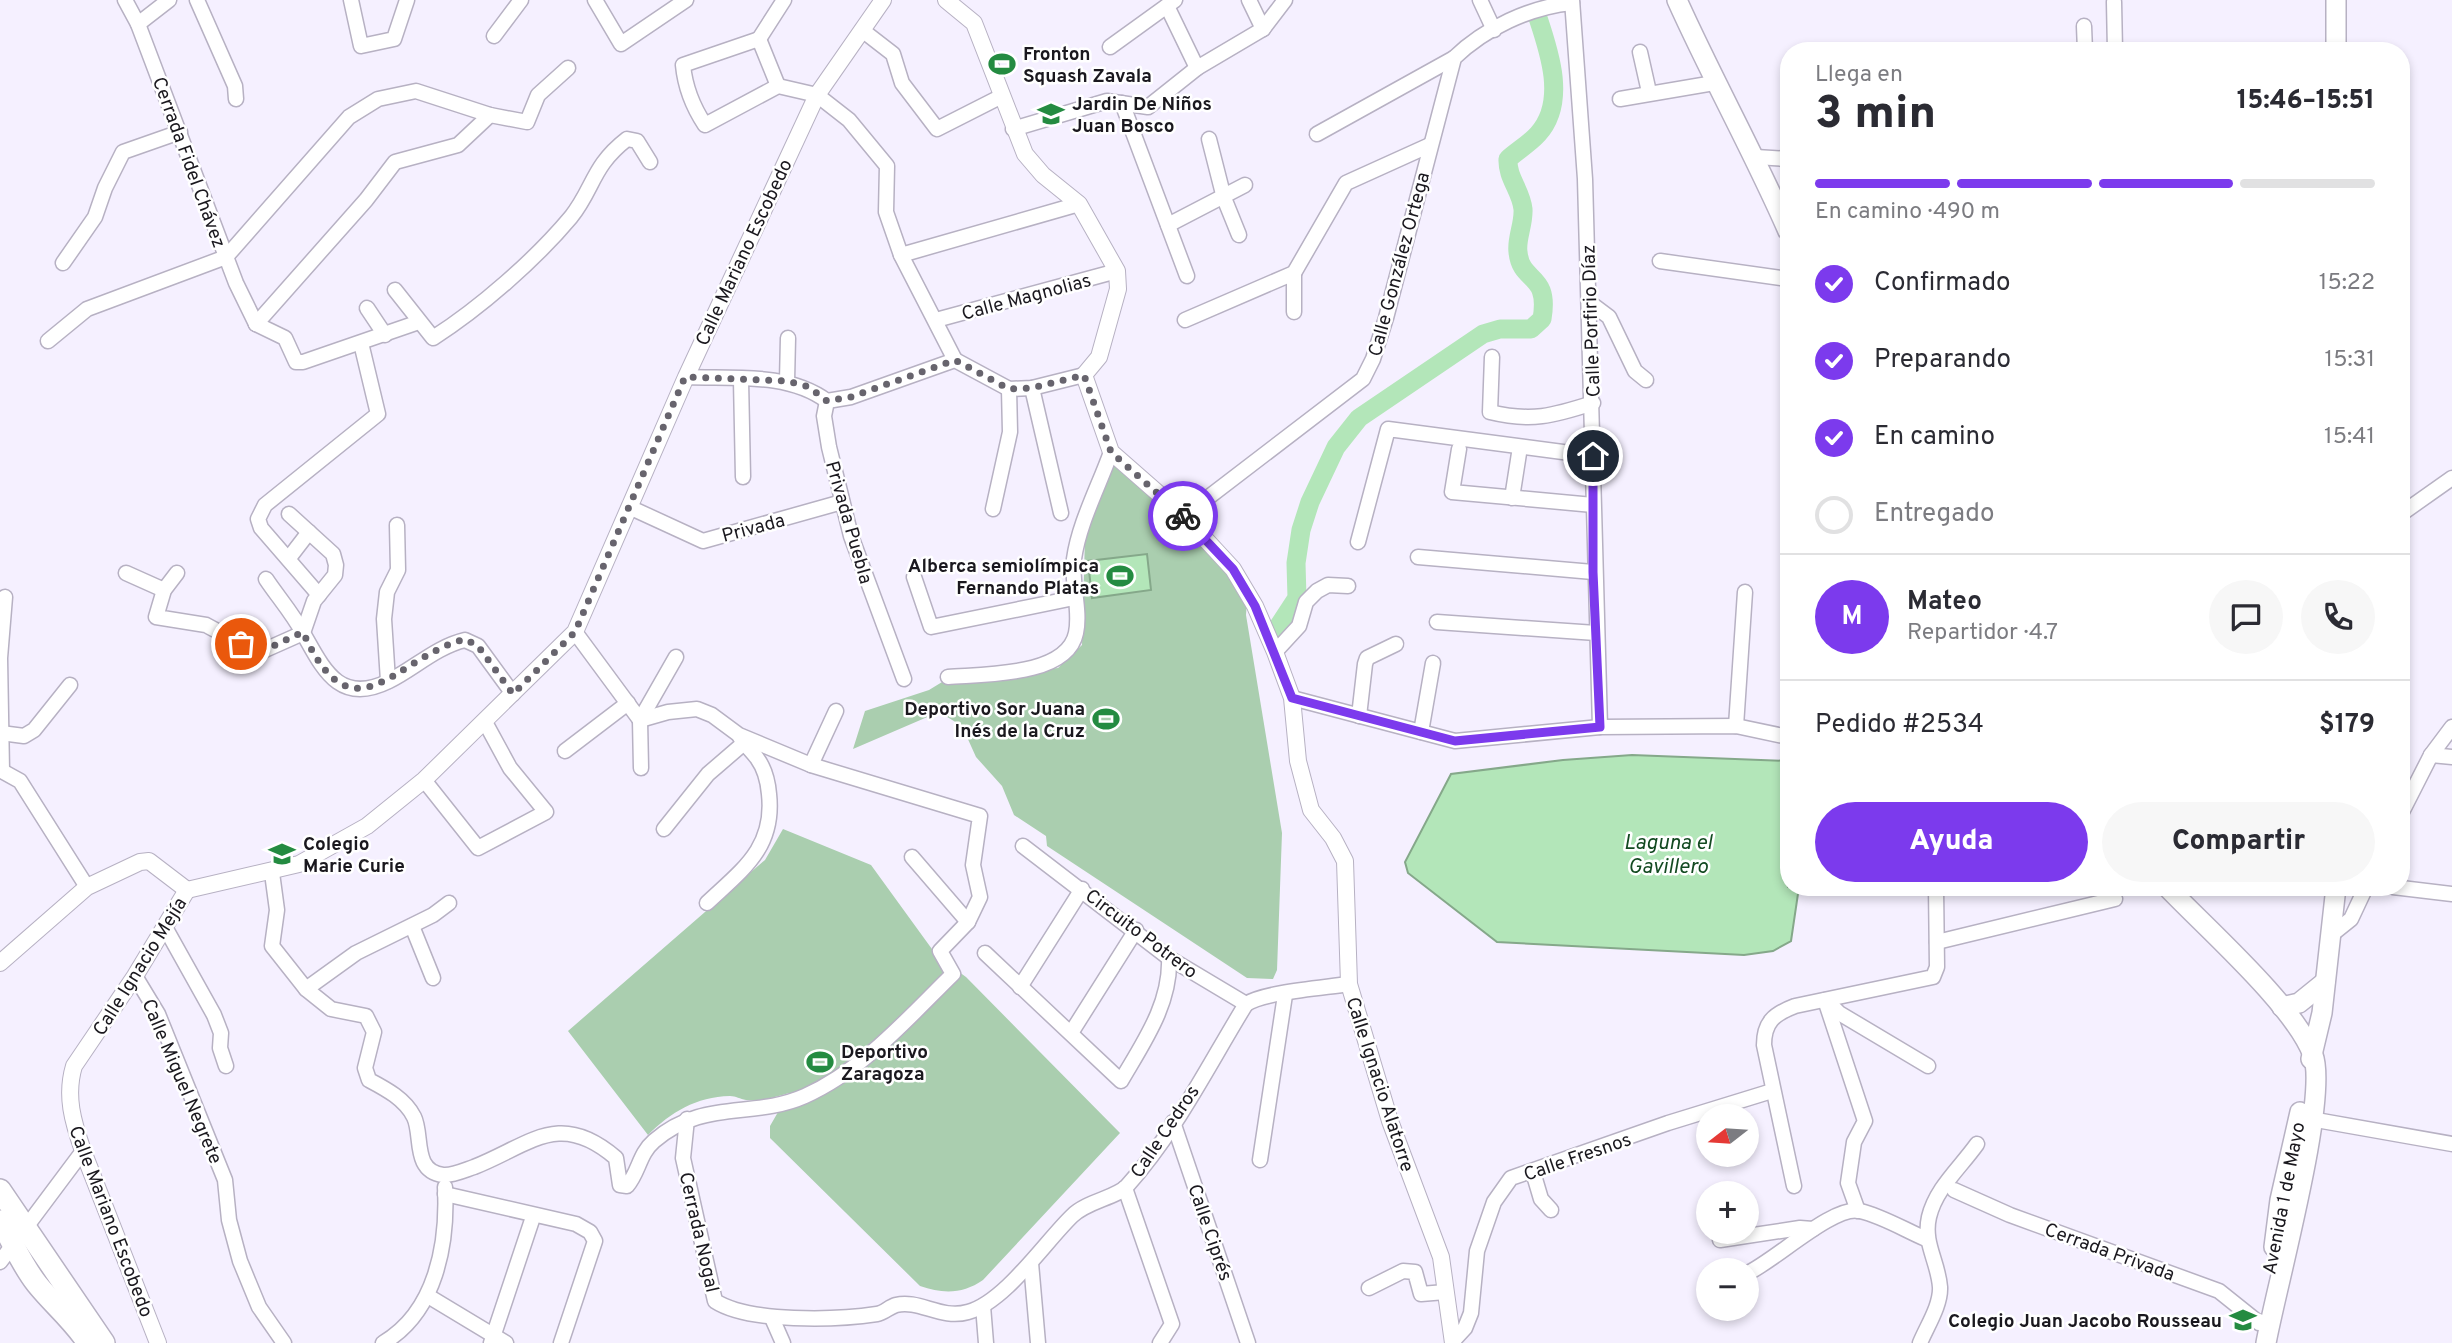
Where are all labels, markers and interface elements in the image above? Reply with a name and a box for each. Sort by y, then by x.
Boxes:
place label: Fronton Squash Zavala [1023,43,1152,89]
sports icon: Fronton Squash Zavala [987,49,1017,79]
text: Llega en [1815,61,1903,90]
street label: Cerrada Fidel Chávez [146,74,230,251]
text: 15:46–15:51 [2237,85,2375,118]
text: 3 min [1815,86,1936,145]
place label: Jardin De Niños Juan Bosco [1072,93,1212,139]
school or university icon: Jardin De Niños Juan Bosco [1036,99,1066,129]
street label: Calle Mariano Escobedo [691,156,799,350]
street label: Calle González Ortega [1364,170,1436,359]
text: En camino · 490 m [1815,198,2000,227]
street label: Calle Porfirio Díaz [1577,244,1607,398]
icon: check [1815,265,1853,303]
text: Confirmado [1874,267,2011,300]
street label: Calle Magnolias [959,269,1094,327]
text: 15:22 [2319,269,2375,298]
icon: check [1815,342,1853,380]
text: Preparando [1874,344,2011,377]
text: 15:31 [2325,346,2375,375]
icon: check [1815,419,1853,457]
text: En camino [1874,421,1995,454]
text: 15:41 [2324,423,2375,452]
pin [1563,426,1623,486]
icon: home [1574,437,1612,475]
street label: Privada Puebla [819,458,877,587]
courier [1148,481,1218,551]
icon: bike [1164,497,1202,535]
text: Entregado [1874,498,1994,531]
street label: Privada [719,509,788,549]
place label: Alberca semiolímpica Fernando Platas [908,555,1099,601]
sports icon: Alberca semiolímpica Fernando Platas [1105,561,1135,591]
button: chat [2209,580,2283,654]
button: phone [2301,580,2375,654]
text: Mateo [1907,586,1982,619]
text: M [1841,601,1863,634]
pin [211,614,271,674]
text: Repartidor · 4.7 [1907,619,2058,648]
icon: bag [222,625,260,663]
place label: Deportivo Sor Juana Inés de la Cruz [904,698,1085,744]
sports icon: Deportivo Sor Juana Inés de la Cruz [1091,704,1121,734]
text: Pedido #2534 [1815,709,1984,742]
text: $179 [2319,709,2375,742]
button: Ayuda [1815,802,2088,882]
button: Compartir [2102,802,2375,882]
water label: Laguna el Gavillero [1624,830,1714,881]
place label: Colegio Marie Curie [303,833,405,879]
school or university icon: Colegio Marie Curie [267,839,297,869]
street label: Circuito Potrero [1080,884,1202,985]
street label: Calle Ignacio Mejía [88,893,193,1041]
street label: Calle Ignacio Alatorre [1340,994,1419,1175]
street label: Calle Miguel Negrete [136,996,227,1168]
place label: Deportivo Zaragoza [841,1041,928,1087]
sports icon: Deportivo Zaragoza [805,1047,835,1077]
street label: Calle Cedros [1126,1081,1205,1183]
north arrow [1696,1104,1759,1167]
map controls [1696,1104,1759,1321]
street label: Avenida 1 de Mayo [2258,1120,2312,1277]
street label: Calle Mariano Escobedo [63,1123,158,1321]
street label: Calle Fresnos [1521,1128,1635,1188]
street label: Cerrada Nogal [673,1170,724,1295]
street label: Calle Ciprés [1181,1181,1237,1284]
button: + [1696,1181,1759,1244]
street label: Cerrada Privada [2041,1218,2178,1288]
button: − [1696,1258,1759,1321]
school or university icon: Colegio Juan Jacobo Rousseau [2228,1305,2258,1335]
place label: Colegio Juan Jacobo Rousseau [1948,1310,2222,1334]

